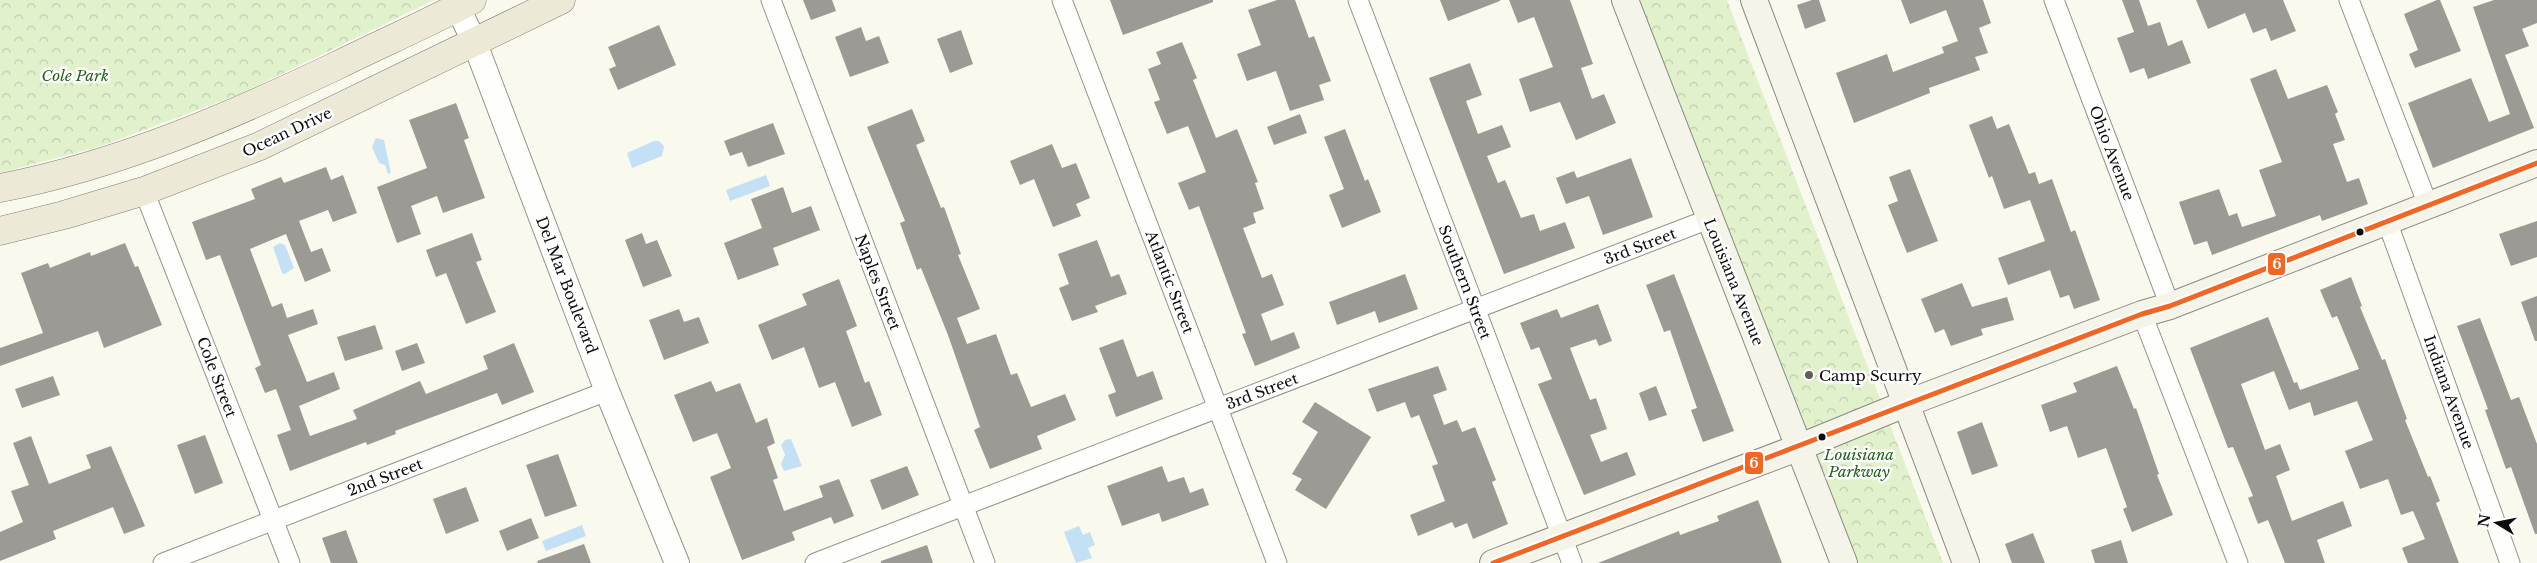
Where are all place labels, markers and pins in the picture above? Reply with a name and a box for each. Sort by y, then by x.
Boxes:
unlabelled marker [2355,227,2365,237]
place label: Camp Scurry [1819,366,1922,385]
marker: Camp Scurry [1803,369,1815,381]
unlabelled marker [1817,432,1827,442]

